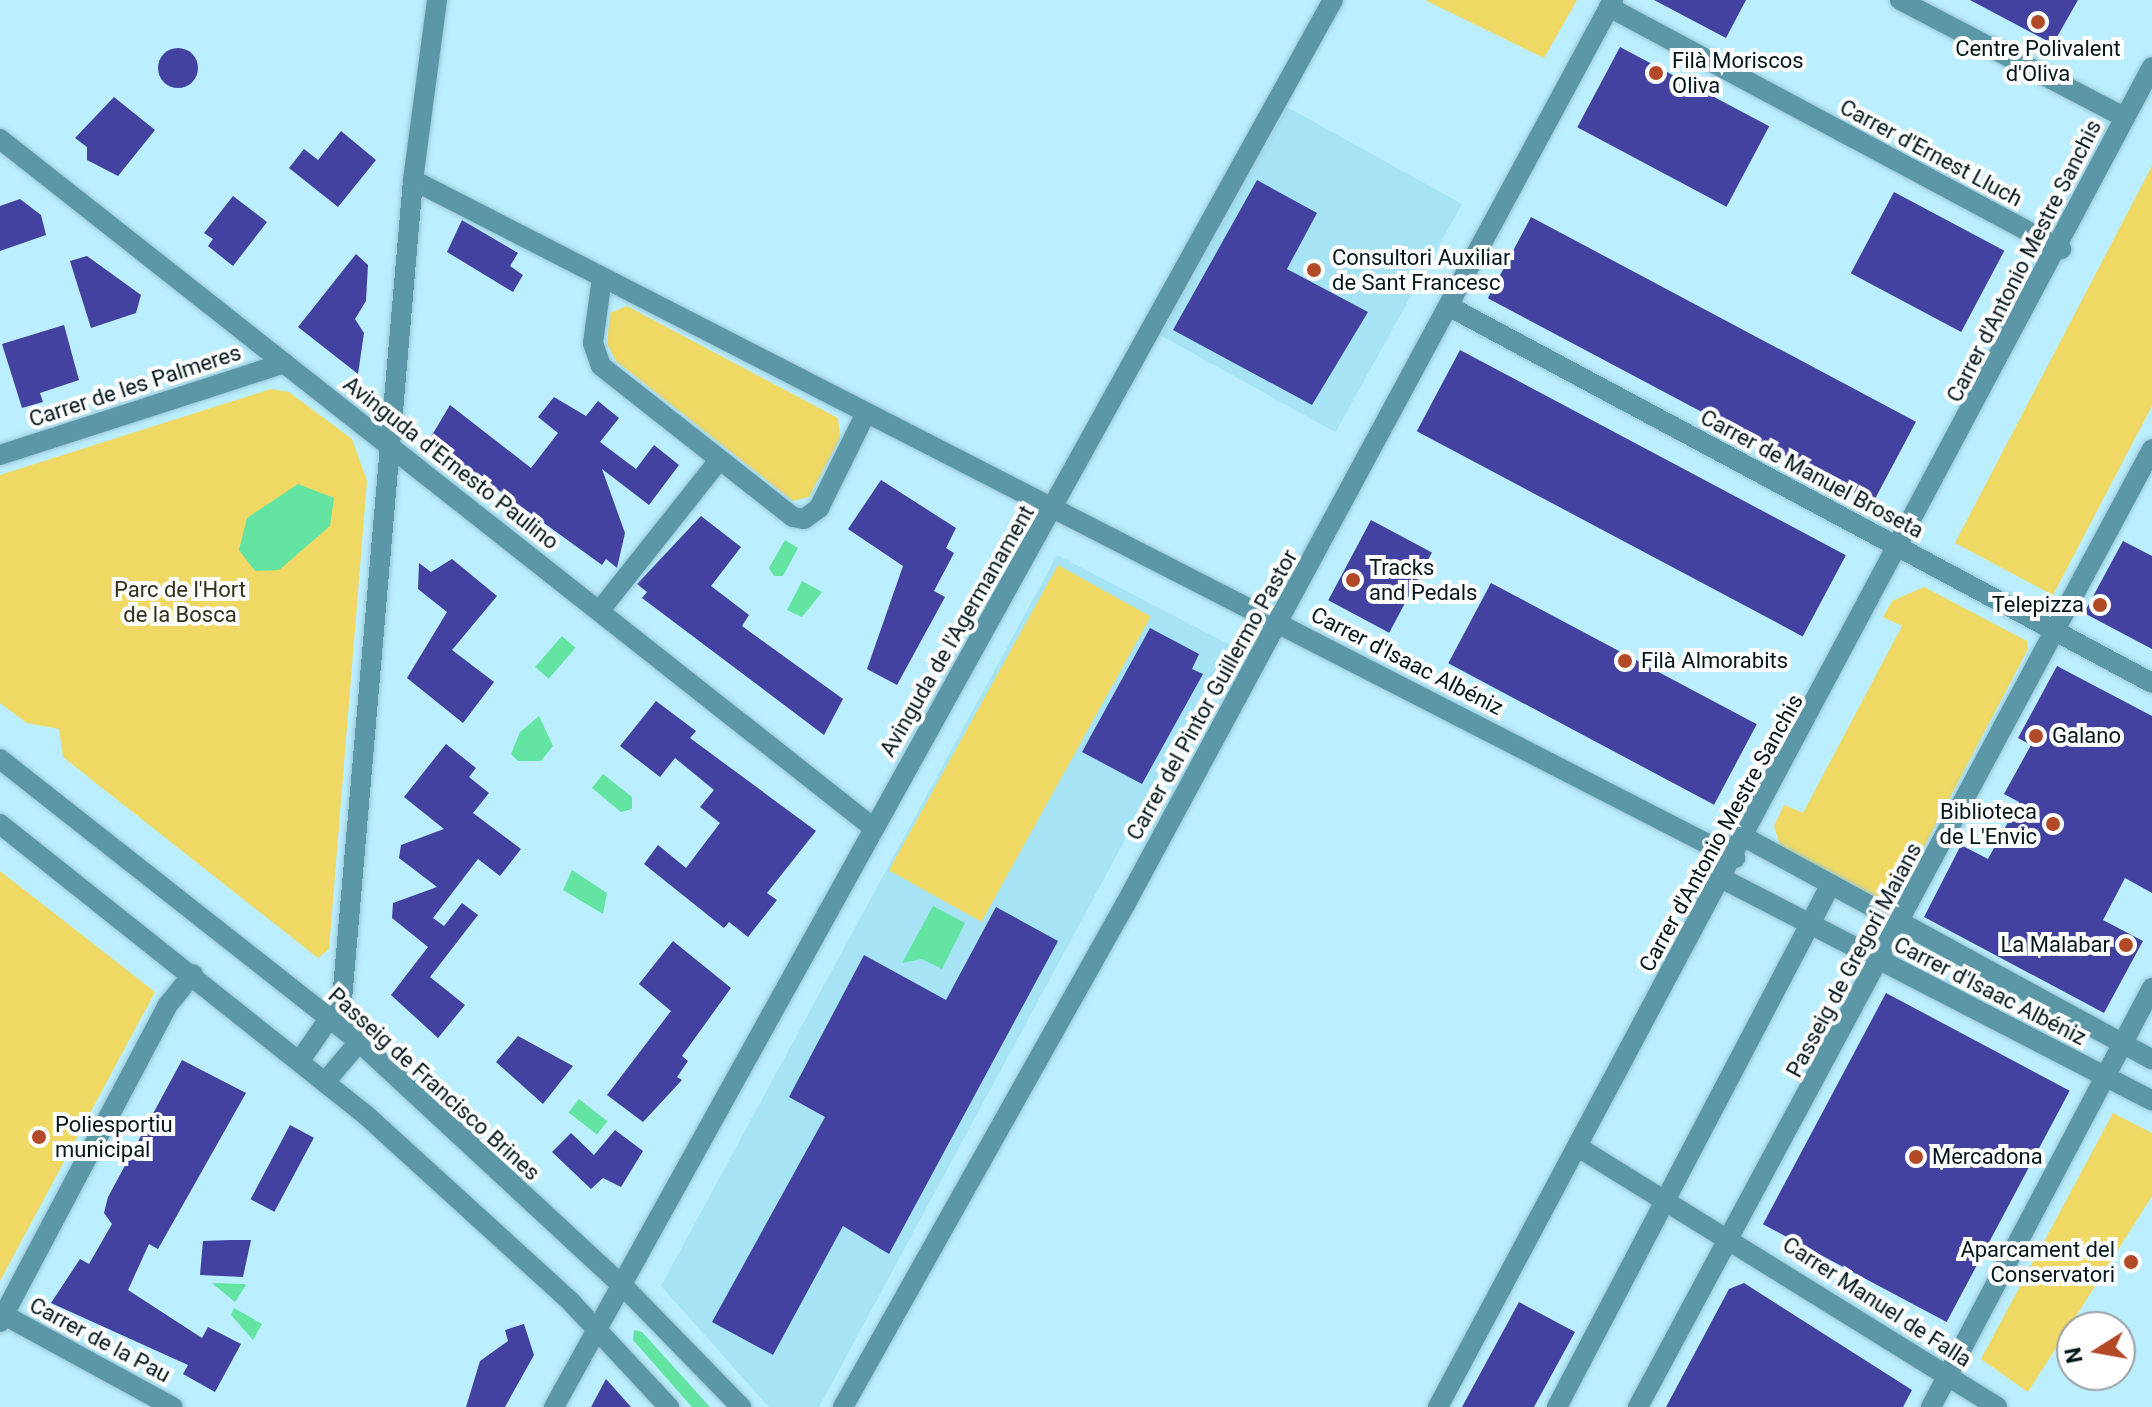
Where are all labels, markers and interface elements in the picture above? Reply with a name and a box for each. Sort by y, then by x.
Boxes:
marker: Centre Polivalent d'Oliva [2029,13,2047,31]
place label: Centre Polivalent d'Oliva [1955,35,2121,86]
place label: Filà Moriscos Oliva [1672,47,1804,98]
marker: Filà Moriscos Oliva [1647,64,1665,82]
street label: Carrer d'Ernest Lluch [1835,94,2027,212]
street label: Carrer d'Antonio Mestre Sanchis [1941,115,2107,407]
place label: Consultori Auxiliar de Sant Francesc [1332,244,1510,296]
marker: Consultori Auxiliar de Sant Francesc [1303,259,1325,281]
street label: Carrer de les Palmeres [26,339,244,433]
street label: Avinguda d'Ernesto Paulino [338,371,564,555]
street label: Carrer de Manuel Broseta [1696,404,1928,544]
street label: Avinguda de l'Agermanament [874,501,1040,761]
street label: Carrer del Pintor Guillermo Pastor [1121,545,1303,845]
place label: Tracks and Pedals [1369,554,1477,606]
marker: Tracks and Pedals [1344,571,1362,589]
park label: Parc de l'Hort de la Bosca [114,576,246,628]
place label: Telepizza [1992,592,2084,618]
marker: Telepizza [2091,596,2109,614]
street label: Carrer d'Isaac Albéniz [1306,601,1508,721]
place label: Filà Almorabits [1641,648,1788,674]
marker: Filà Almorabits [1616,652,1634,670]
street label: Carrer d'Antonio Mestre Sanchis [1633,690,1809,976]
place label: Galano [2052,723,2121,749]
marker: Galano [2027,727,2045,745]
place label: Biblioteca de L'Envic [1940,798,2037,850]
marker: Biblioteca de L'Envic [2044,815,2062,833]
street label: Passeig de Gregori Maians [1781,838,1927,1082]
street label: Carrer d'Isaac Albéniz [1889,931,2091,1051]
place label: La Malabar [2000,932,2110,958]
marker: La Malabar [2117,936,2135,954]
street label: Passeig de Francisco Brines [323,982,545,1186]
place label: Poliesportiu municipal [55,1111,173,1162]
marker: Poliesportiu municipal [30,1128,48,1146]
place label: Mercadona [1932,1144,2043,1170]
marker: Mercadona [1907,1148,1925,1166]
street label: Carrer Manuel de Falla [1778,1231,1976,1373]
place label: Aparcament del Conservatori [1960,1236,2115,1288]
marker: Aparcament del Conservatori [2122,1253,2140,1271]
street label: Carrer de la Pau [25,1292,175,1388]
north arrow [2056,1311,2136,1391]
text: N [2060,1345,2088,1365]

